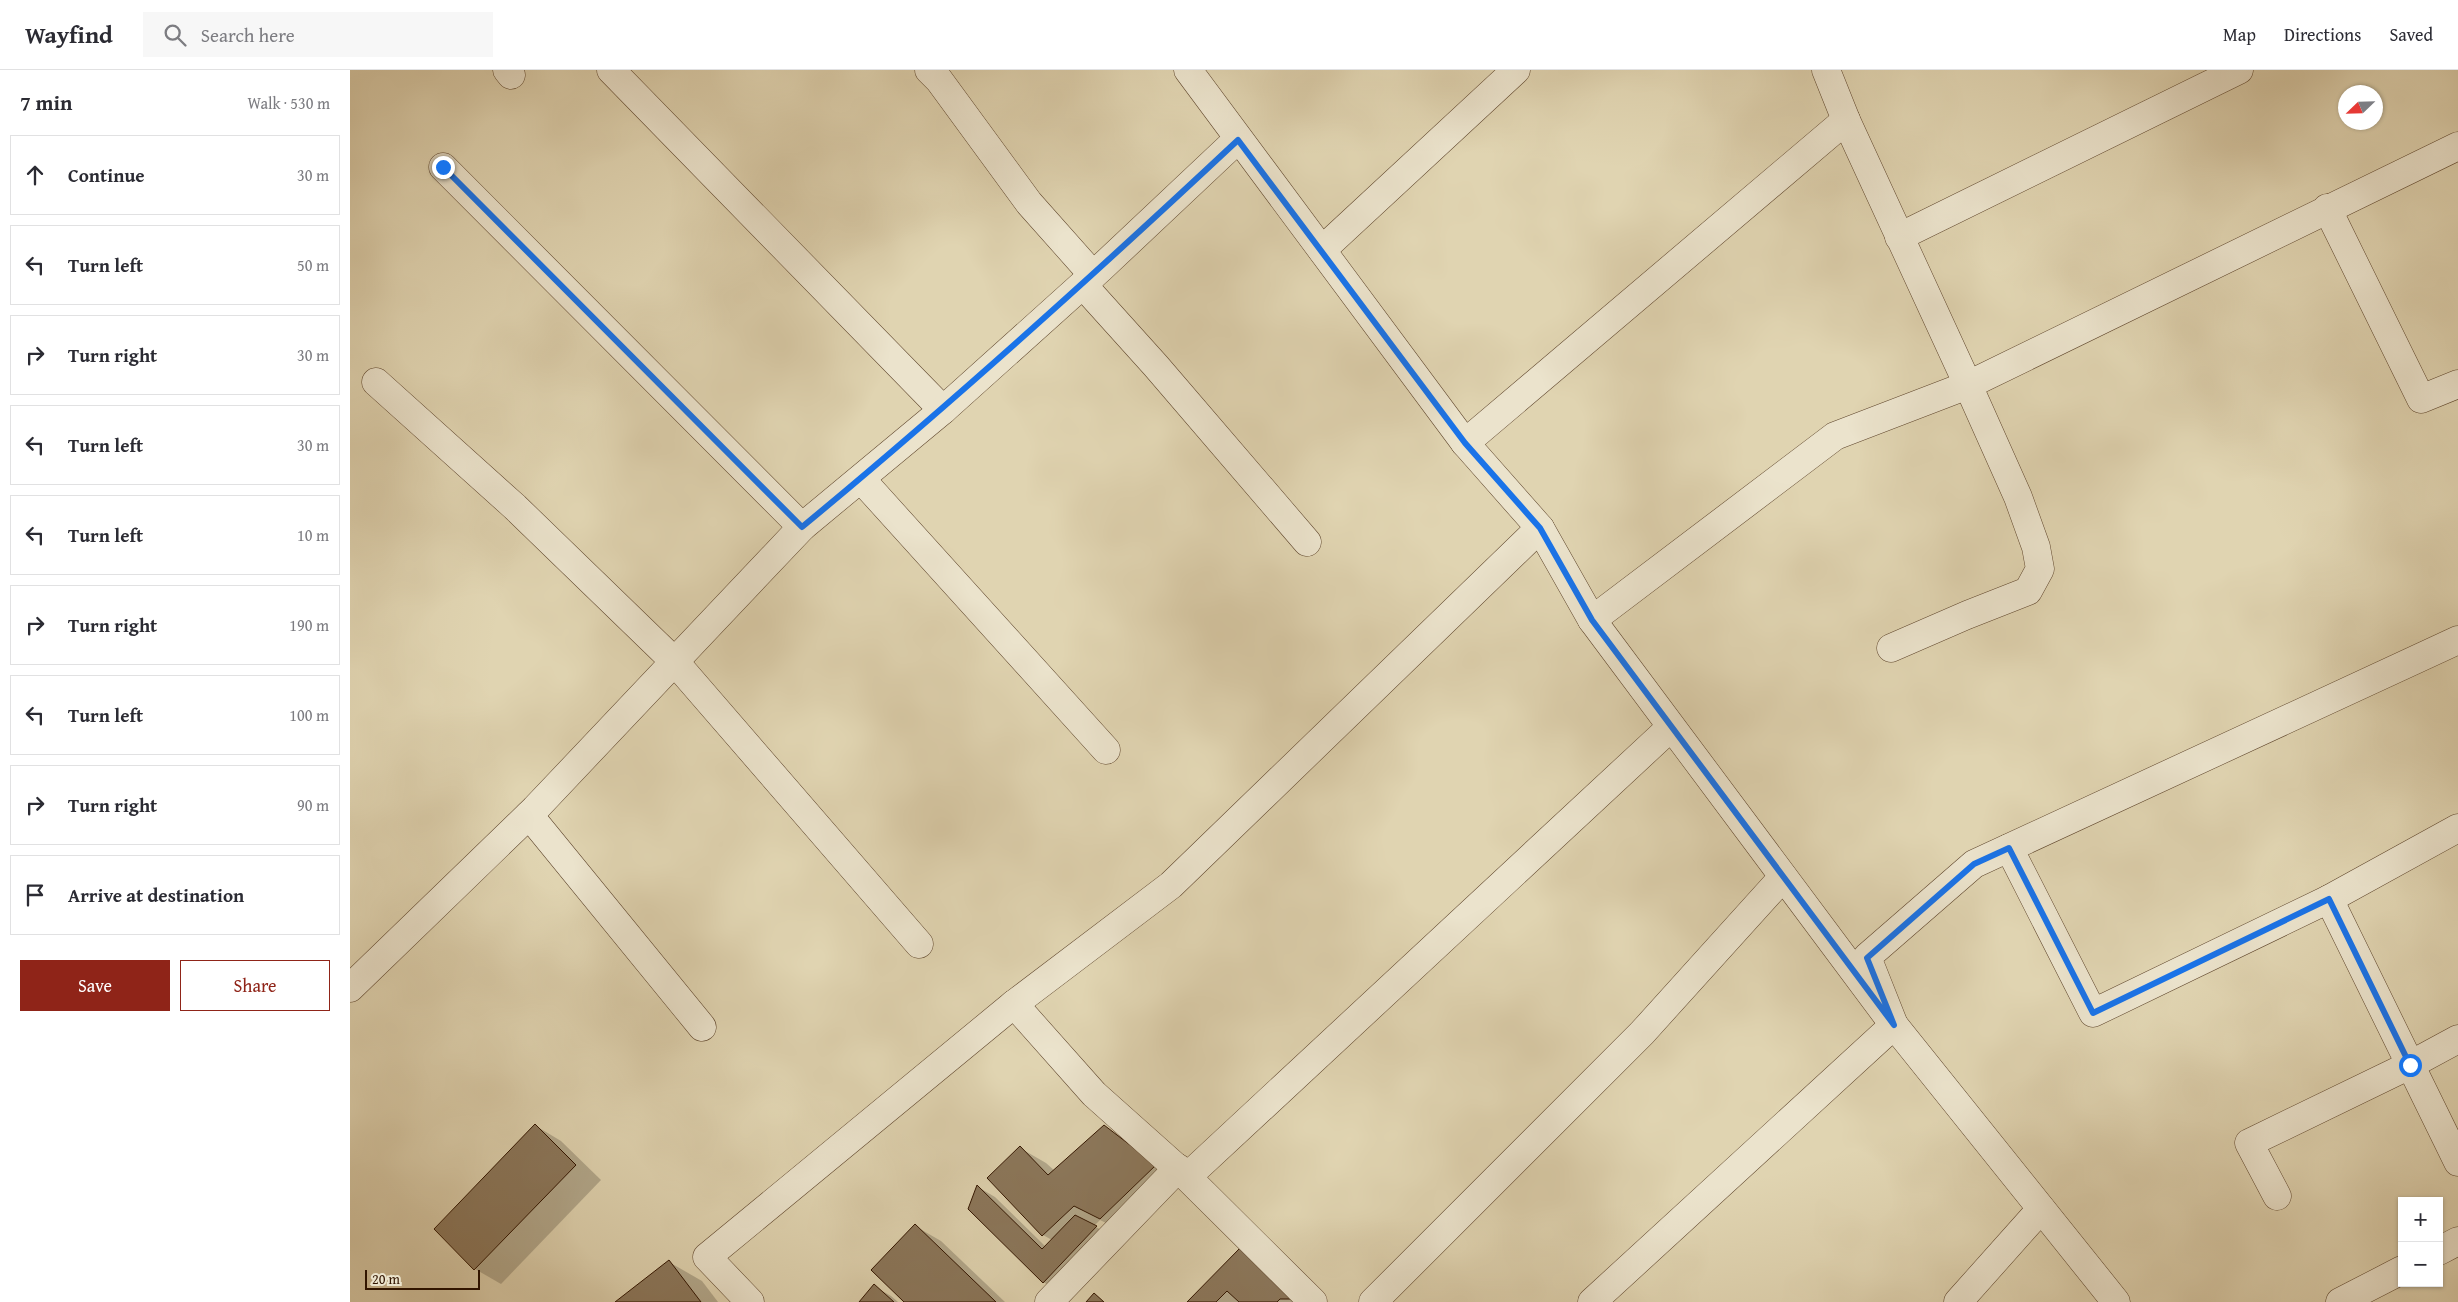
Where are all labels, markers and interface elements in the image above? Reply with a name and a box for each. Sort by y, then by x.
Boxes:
search box [143,12,493,57]
text: Wayfind [25,17,113,52]
icon: search [161,21,189,49]
text: Search here [201,21,295,49]
text: Map [2223,21,2256,48]
text: Directions [2284,21,2361,48]
text: Saved [2389,21,2433,48]
north arrow [2338,85,2383,130]
text: 7 min [20,87,72,118]
text: Walk · 530 m [247,91,330,115]
route end [432,156,455,179]
icon: ahead [21,161,49,189]
text: Continue [68,161,145,189]
text: 30 m [297,163,329,187]
icon: left [21,251,49,279]
text: Turn left [68,251,143,279]
text: 50 m [297,253,329,277]
icon: right [21,341,49,369]
text: Turn right [68,341,157,369]
text: 30 m [297,343,329,367]
icon: left [21,431,49,459]
text: Turn left [68,431,143,459]
text: 30 m [297,433,329,457]
icon: left [21,521,49,549]
text: Turn left [68,521,143,549]
text: 10 m [297,523,329,547]
icon: right [21,611,49,639]
text: Turn right [68,611,157,639]
text: 190 m [289,613,329,637]
icon: left [21,701,49,729]
text: Turn left [68,701,143,729]
text: 100 m [289,703,329,727]
icon: right [21,791,49,819]
text: Turn right [68,791,157,819]
text: 90 m [297,793,329,817]
icon: arrive [21,881,49,909]
text: Arrive at destination [68,881,244,909]
button: Save [20,960,170,1011]
button: Share [180,960,330,1011]
route start [2399,1054,2422,1077]
map controls [2398,1197,2443,1287]
button: + [2398,1197,2443,1242]
button: − [2398,1242,2443,1287]
scale bar [365,1267,480,1290]
text: 20 m [372,1269,400,1289]

